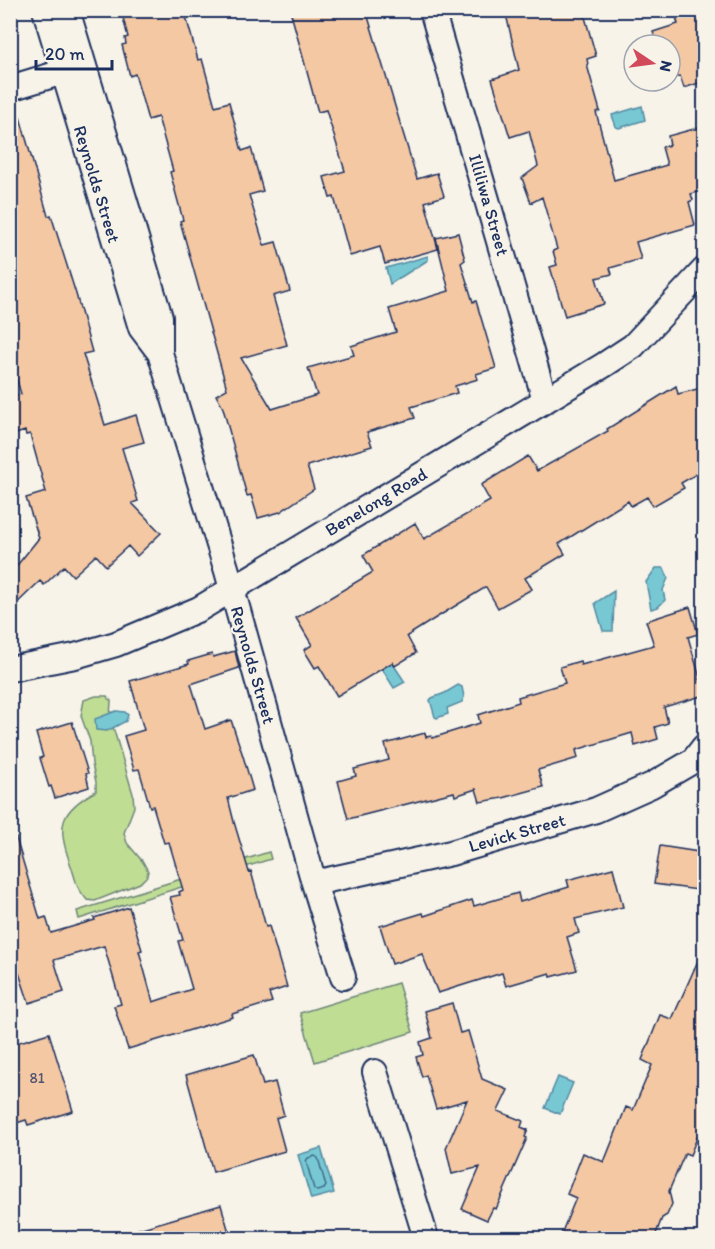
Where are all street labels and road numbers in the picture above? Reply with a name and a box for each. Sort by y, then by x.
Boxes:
street label: Reynolds Street [69,123,125,246]
street label: Illiliwa Street [464,152,514,259]
street label: Benelong Road [321,463,431,541]
street label: Reynolds Street [226,604,280,727]
street label: Levick Street [466,809,568,857]

